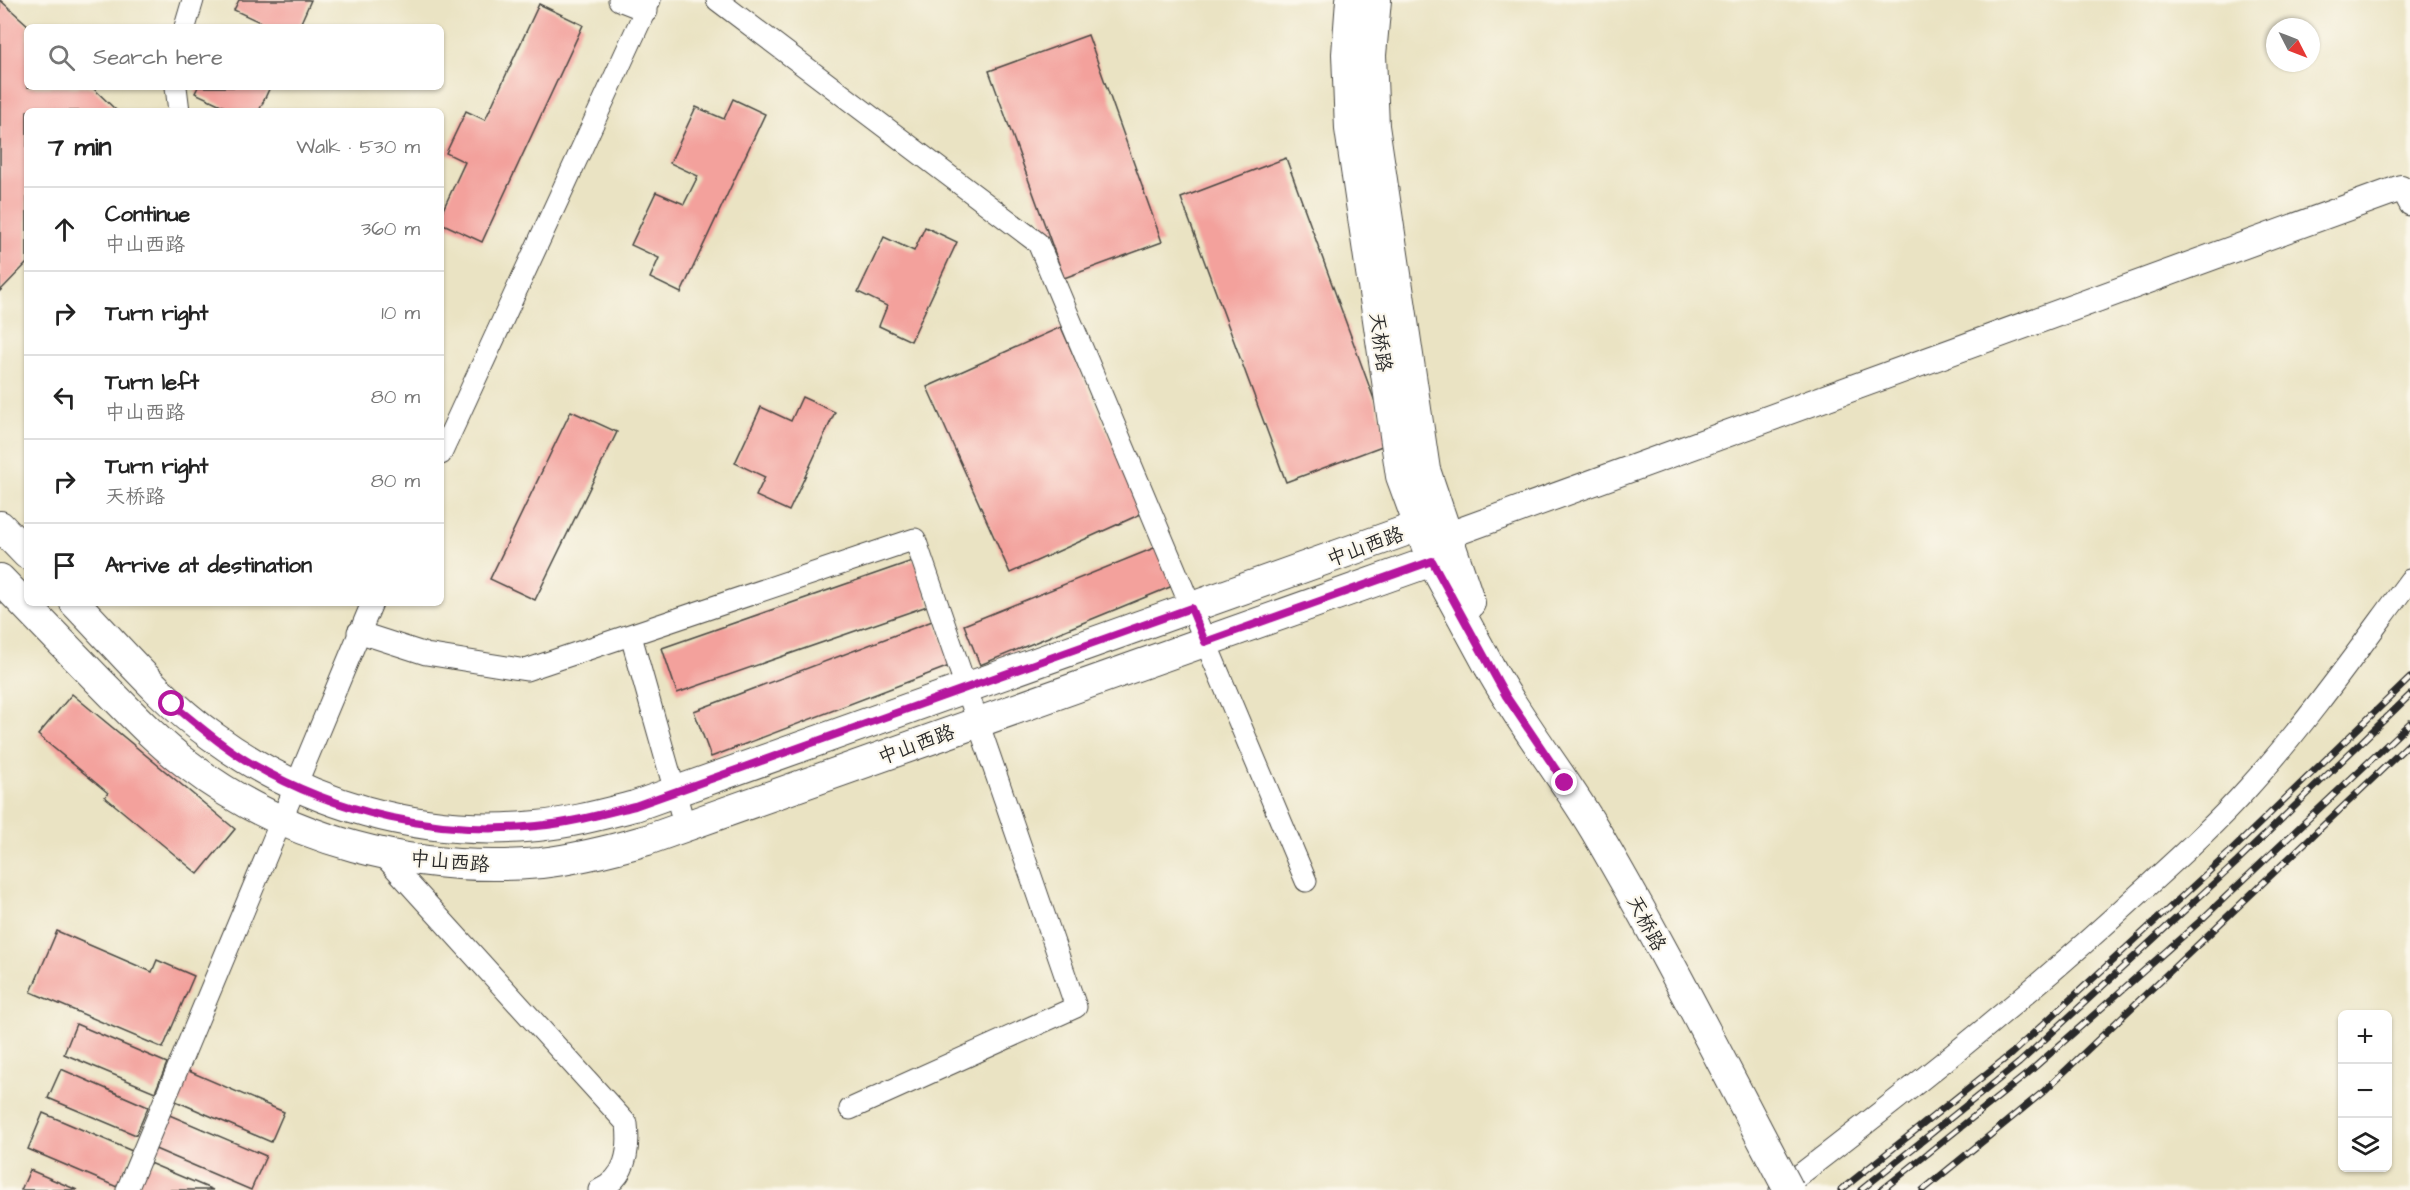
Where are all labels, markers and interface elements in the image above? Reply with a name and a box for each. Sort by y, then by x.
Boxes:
north arrow [2266,18,2320,72]
search box [24,24,444,90]
icon: search [45,41,78,74]
text: Search here [93,42,223,73]
text: 7 min [48,129,112,165]
text: Walk · 530 m [296,133,420,161]
text: Continue [105,199,190,230]
icon: ahead [48,213,81,246]
text: 360 m [361,215,420,243]
text: 中山西路 [105,231,185,259]
icon: right [48,297,81,330]
text: Turn right [105,298,208,329]
text: 10 m [381,299,420,327]
street label: 天桥路 [1362,310,1398,375]
text: Turn left [105,367,199,398]
icon: left [48,381,81,414]
text: 80 m [371,383,420,411]
text: 中山西路 [105,399,185,427]
text: Turn right [105,451,208,482]
icon: right [48,465,81,498]
text: 80 m [371,467,420,495]
text: 天桥路 [105,483,165,511]
street label: 中山西路 [1323,520,1409,574]
icon: arrive [48,549,81,582]
text: Arrive at destination [105,550,312,581]
route start [158,690,184,716]
street label: 中山西路 [874,718,960,772]
route end [1551,769,1577,795]
street label: 中山西路 [409,845,492,880]
street label: 天桥路 [1620,890,1673,957]
map controls [2338,1010,2392,1172]
button: + [2338,1010,2392,1064]
button: − [2338,1064,2392,1118]
button: layers [2338,1118,2392,1172]

